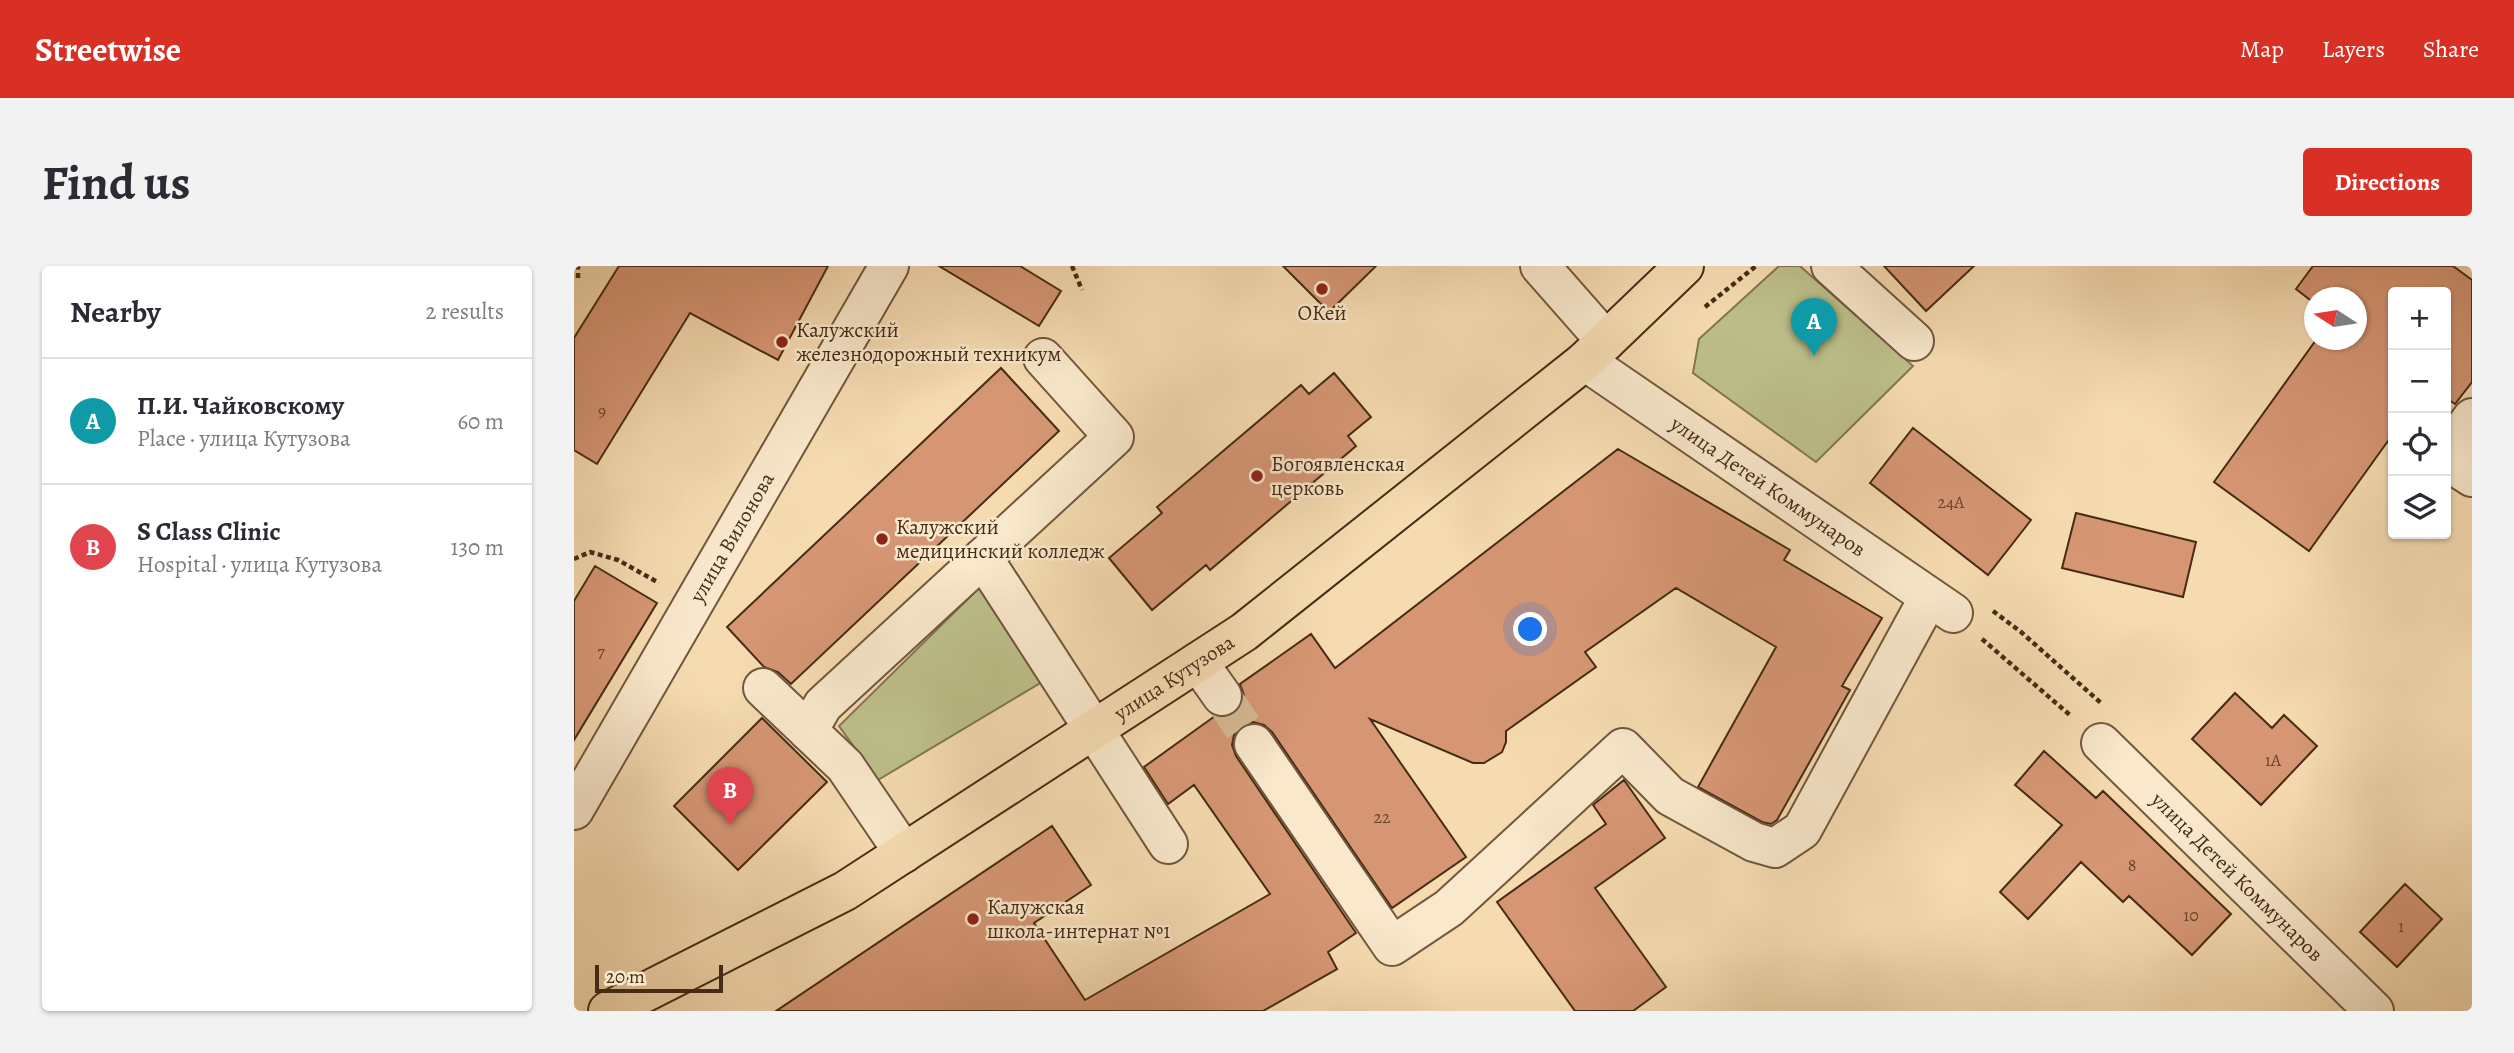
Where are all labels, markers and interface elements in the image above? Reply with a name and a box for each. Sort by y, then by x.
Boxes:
text: Streetwise [35,27,181,72]
text: Map [2240,33,2284,65]
text: Layers [2322,33,2385,65]
text: Share [2423,33,2479,65]
button: Directions [2303,148,2472,216]
text: Find us [42,149,190,216]
marker: ОКей [1314,281,1330,297]
north arrow [2304,287,2367,350]
map controls [2388,287,2451,539]
button: + [2388,287,2451,350]
text: Nearby [70,292,161,332]
text: 2 results [426,296,504,327]
pin: A [1791,298,1837,356]
place label: ОКей [1297,299,1347,327]
place label: Калужский железнодорожный техникум [796,316,1061,368]
marker: Калужский железнодорожный техникум [774,334,790,350]
button: − [2388,350,2451,413]
text: П.И. Чайковскому [137,388,344,423]
house number: 9 [598,399,606,423]
text: A [86,406,100,437]
text: 60 m [457,406,504,437]
street label: улица Детей Коммунаров [1664,409,1871,563]
button: locate [2388,413,2451,476]
text: Place · улица Кутузова [137,423,351,454]
place label: Богоявленская церковь [1271,450,1405,502]
street label: улица Вилонова [683,467,781,608]
marker: Богоявленская церковь [1249,468,1265,484]
button: layers [2388,476,2451,539]
house number: 24А [1937,490,1965,514]
place label: Калужский медицинский колледж [896,513,1105,565]
text: S Class Clinic [137,514,281,549]
marker: Калужский медицинский колледж [874,531,890,547]
text: B [86,532,100,563]
text: 130 m [451,532,504,563]
text: Hospital · улица Кутузова [137,549,382,580]
your location [1513,612,1547,646]
street label: улица Кутузова [1108,628,1240,727]
house number: 7 [597,639,605,663]
house number: 1А [2265,748,2282,772]
pin: B [707,767,753,825]
street label: улица Детей Коммунаров [2144,785,2330,968]
house number: 22 [1373,805,1391,829]
house number: 8 [2128,853,2136,877]
place label: Калужская школа-интернат №1 [987,893,1170,945]
house number: 10 [2183,903,2199,927]
marker: Калужская школа-интернат №1 [965,911,981,927]
house number: 1 [2398,914,2404,938]
scale bar [595,962,723,994]
text: 20 m [606,964,645,990]

